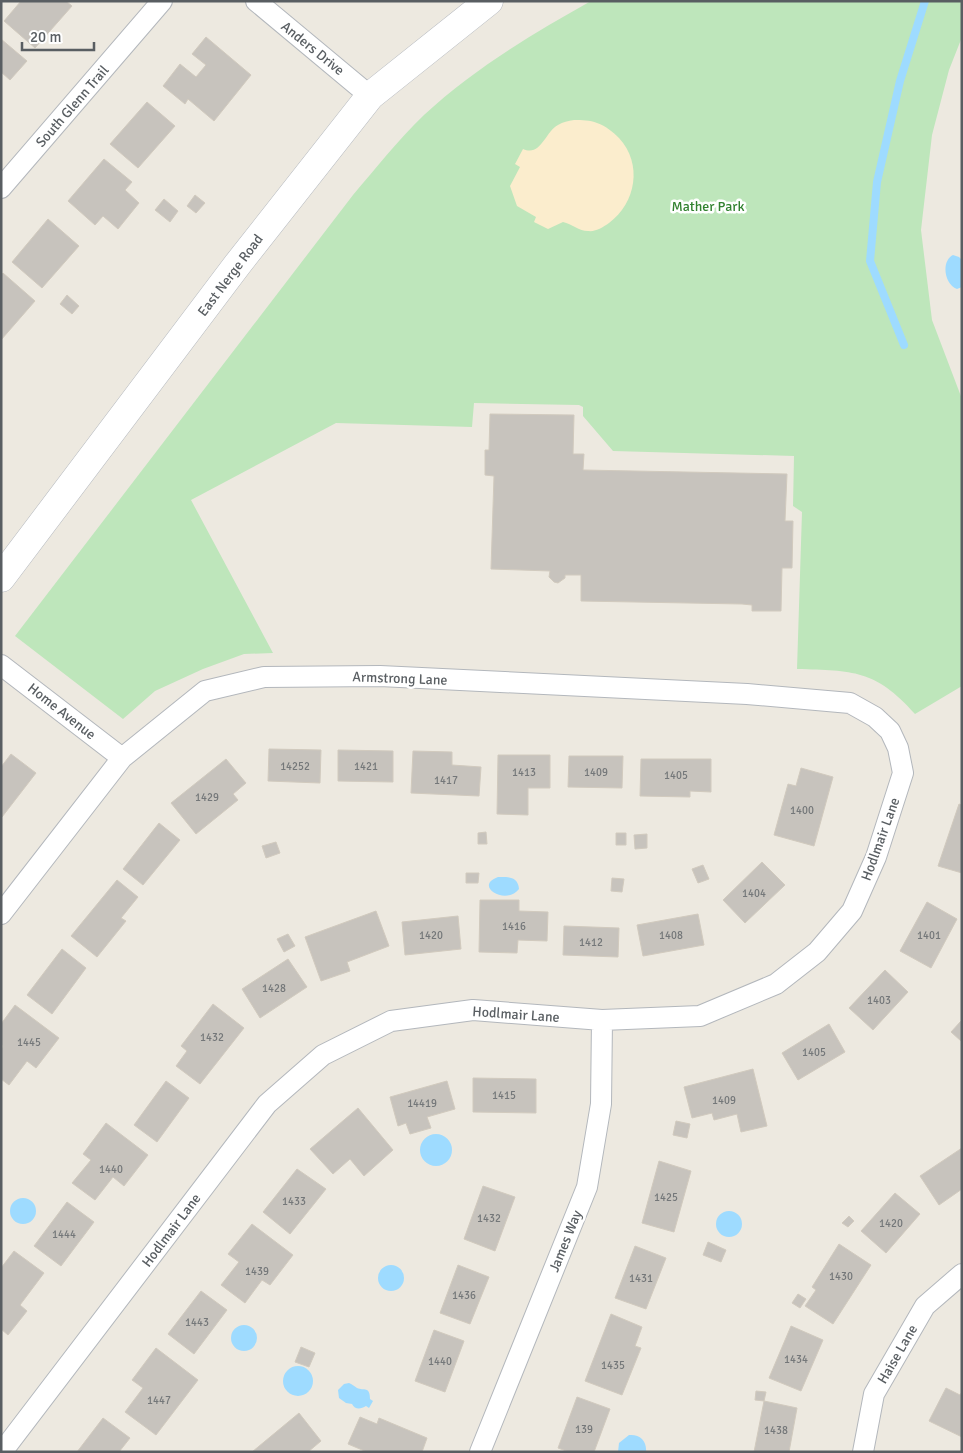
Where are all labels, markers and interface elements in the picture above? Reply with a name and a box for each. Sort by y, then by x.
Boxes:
street label: Anders Drive [278,18,348,79]
scale bar [22,20,95,52]
text: 20 m [30,28,61,46]
street label: South Glenn Trail [32,62,113,151]
park label: Mather Park [672,198,744,215]
street label: East Nerge Road [194,231,267,320]
street label: Armstrong Lane [352,668,448,689]
street label: Home Avenue [24,680,99,743]
house number: 14252 [280,760,310,773]
house number: 1421 [354,760,378,773]
house number: 1413 [512,766,536,779]
house number: 1409 [584,766,608,779]
house number: 1405 [664,769,688,782]
house number: 1417 [434,774,458,787]
house number: 1429 [195,791,219,804]
street label: Hodlmair Lane [858,795,903,883]
house number: 1400 [790,804,814,817]
house number: 1404 [742,887,766,900]
house number: 1416 [502,920,526,933]
house number: 1420 [419,929,443,942]
house number: 1408 [659,929,683,942]
house number: 1401 [917,929,941,942]
house number: 1412 [579,936,603,949]
house number: 1428 [262,982,286,995]
house number: 1403 [867,994,891,1007]
street label: Hodlmair Lane [472,1003,560,1026]
house number: 1432 [200,1031,224,1044]
house number: 1445 [17,1036,41,1049]
house number: 1405 [802,1046,826,1059]
house number: 1415 [492,1089,516,1102]
house number: 1409 [712,1094,736,1107]
house number: 14419 [407,1097,437,1110]
house number: 1440 [99,1163,123,1176]
street label: Hodlmair Lane [138,1190,205,1270]
house number: 1425 [654,1191,678,1204]
house number: 1433 [282,1195,306,1208]
street label: James Way [545,1207,586,1275]
house number: 1432 [477,1212,501,1225]
house number: 1420 [879,1217,903,1230]
house number: 1444 [52,1228,76,1241]
house number: 1439 [245,1265,269,1278]
house number: 1430 [829,1270,853,1283]
house number: 1431 [629,1272,653,1285]
house number: 1436 [452,1289,476,1302]
house number: 1443 [185,1316,209,1329]
street label: Haise Lane [874,1322,921,1387]
house number: 1434 [784,1353,808,1366]
house number: 1440 [428,1355,452,1368]
house number: 1435 [601,1359,625,1372]
house number: 1447 [147,1394,171,1407]
house number: 139 [575,1423,593,1436]
house number: 1438 [764,1424,788,1437]

